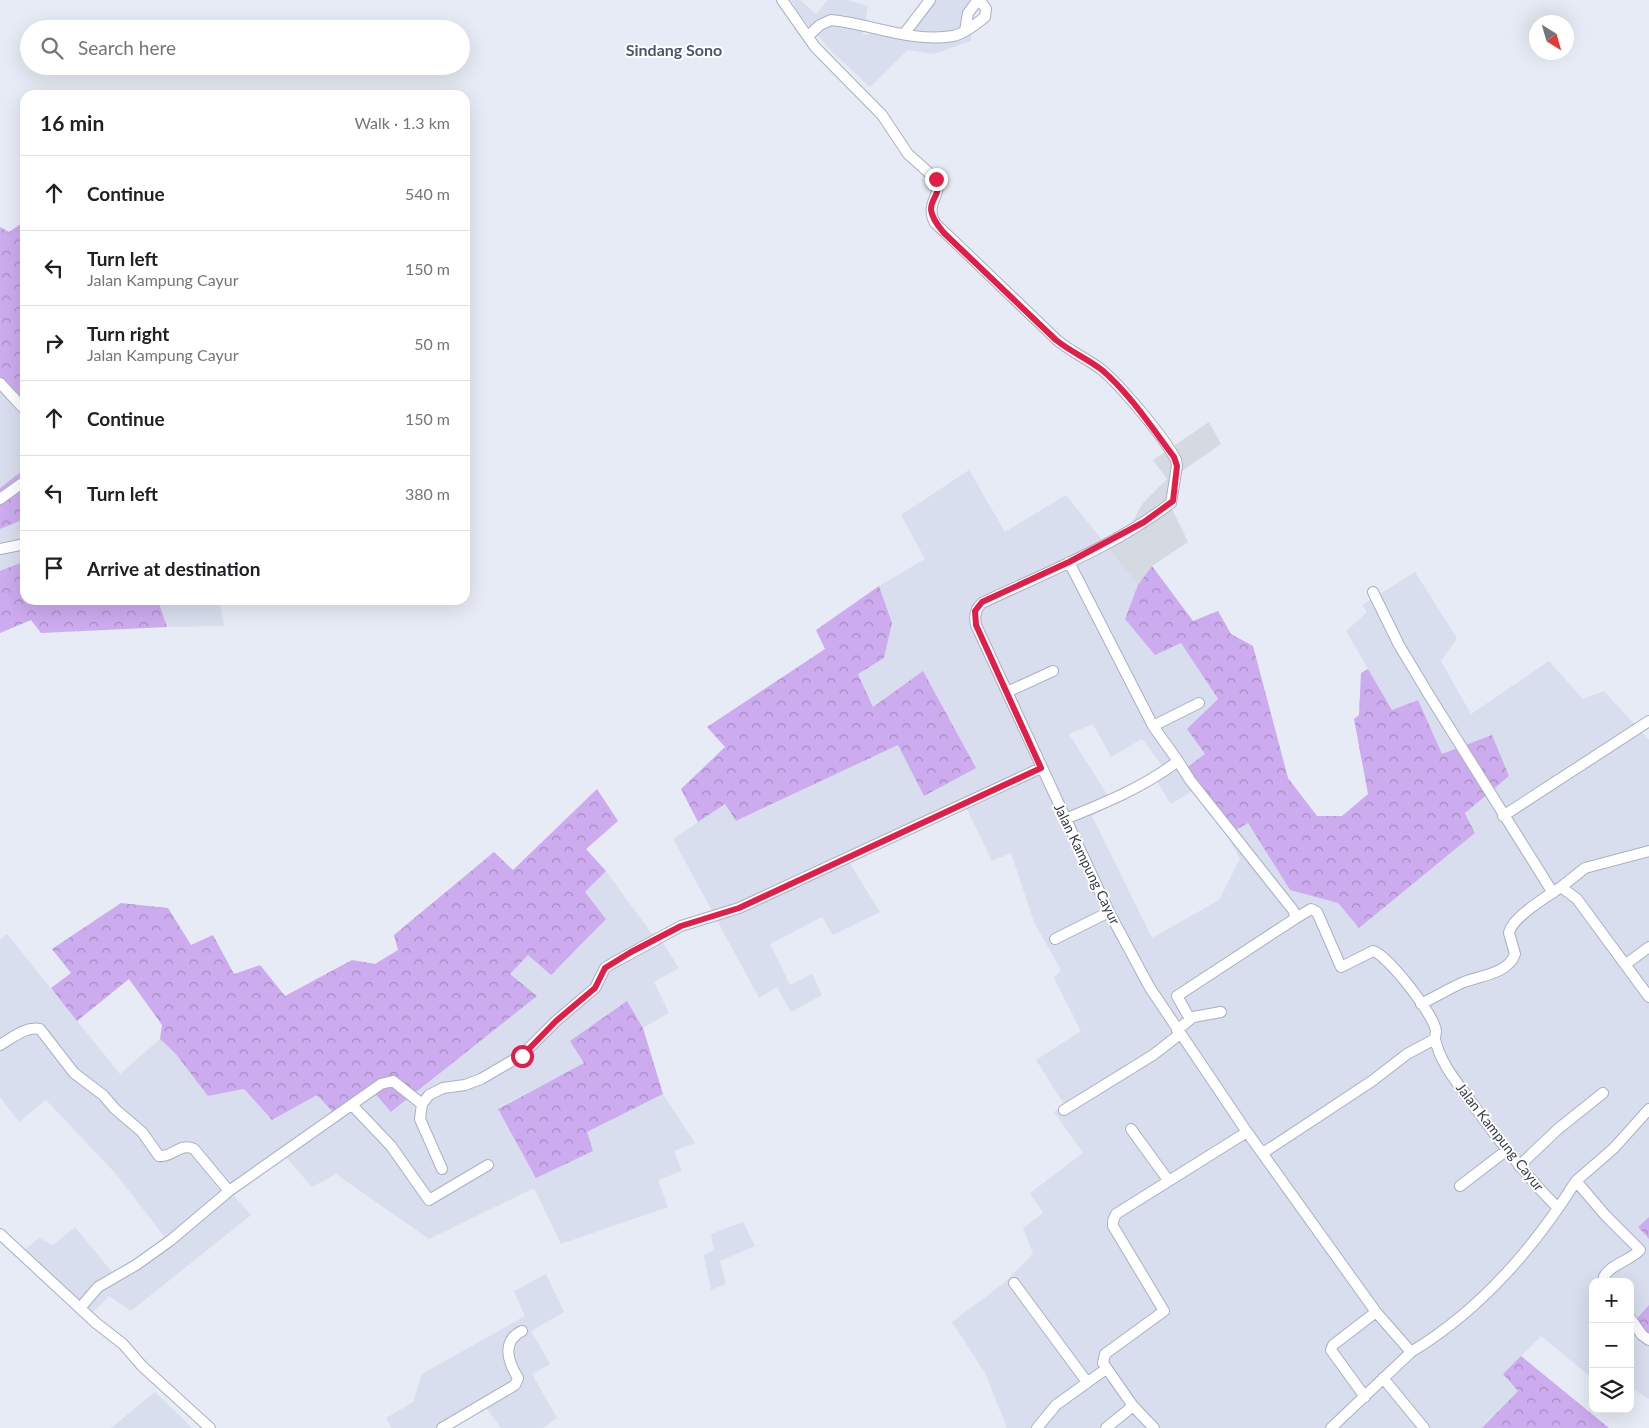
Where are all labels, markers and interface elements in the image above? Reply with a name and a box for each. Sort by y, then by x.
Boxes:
north arrow [1529,15,1574,60]
search box [20,20,470,75]
icon: search [38,34,66,62]
text: Search here [78,36,176,59]
district label: Sindang Sono [626,40,722,59]
text: 16 min [40,110,104,135]
text: Walk · 1.3 km [354,113,450,132]
route end [925,168,948,191]
icon: ahead [40,179,68,207]
text: Continue [87,182,165,205]
text: 540 m [405,184,450,203]
text: Turn left [87,247,158,270]
icon: left [40,254,68,282]
text: 150 m [405,259,450,278]
text: Jalan Kampung Cayur [87,270,238,289]
text: Turn right [87,322,169,345]
icon: right [40,329,68,357]
text: 50 m [414,334,450,353]
text: Jalan Kampung Cayur [87,345,238,364]
icon: ahead [40,404,68,432]
text: Continue [87,407,165,430]
text: 150 m [405,409,450,428]
icon: left [40,479,68,507]
text: Turn left [87,482,158,505]
text: 380 m [405,484,450,503]
icon: arrive [40,554,68,582]
text: Arrive at destination [87,557,260,580]
street label: Jalan Kampung Cayur [1051,800,1124,927]
route start [511,1045,534,1068]
street label: Jalan Kampung Cayur [1453,1079,1548,1194]
map controls [1589,1278,1634,1413]
button: + [1589,1278,1634,1323]
button: − [1589,1323,1634,1368]
button: layers [1589,1368,1634,1413]

